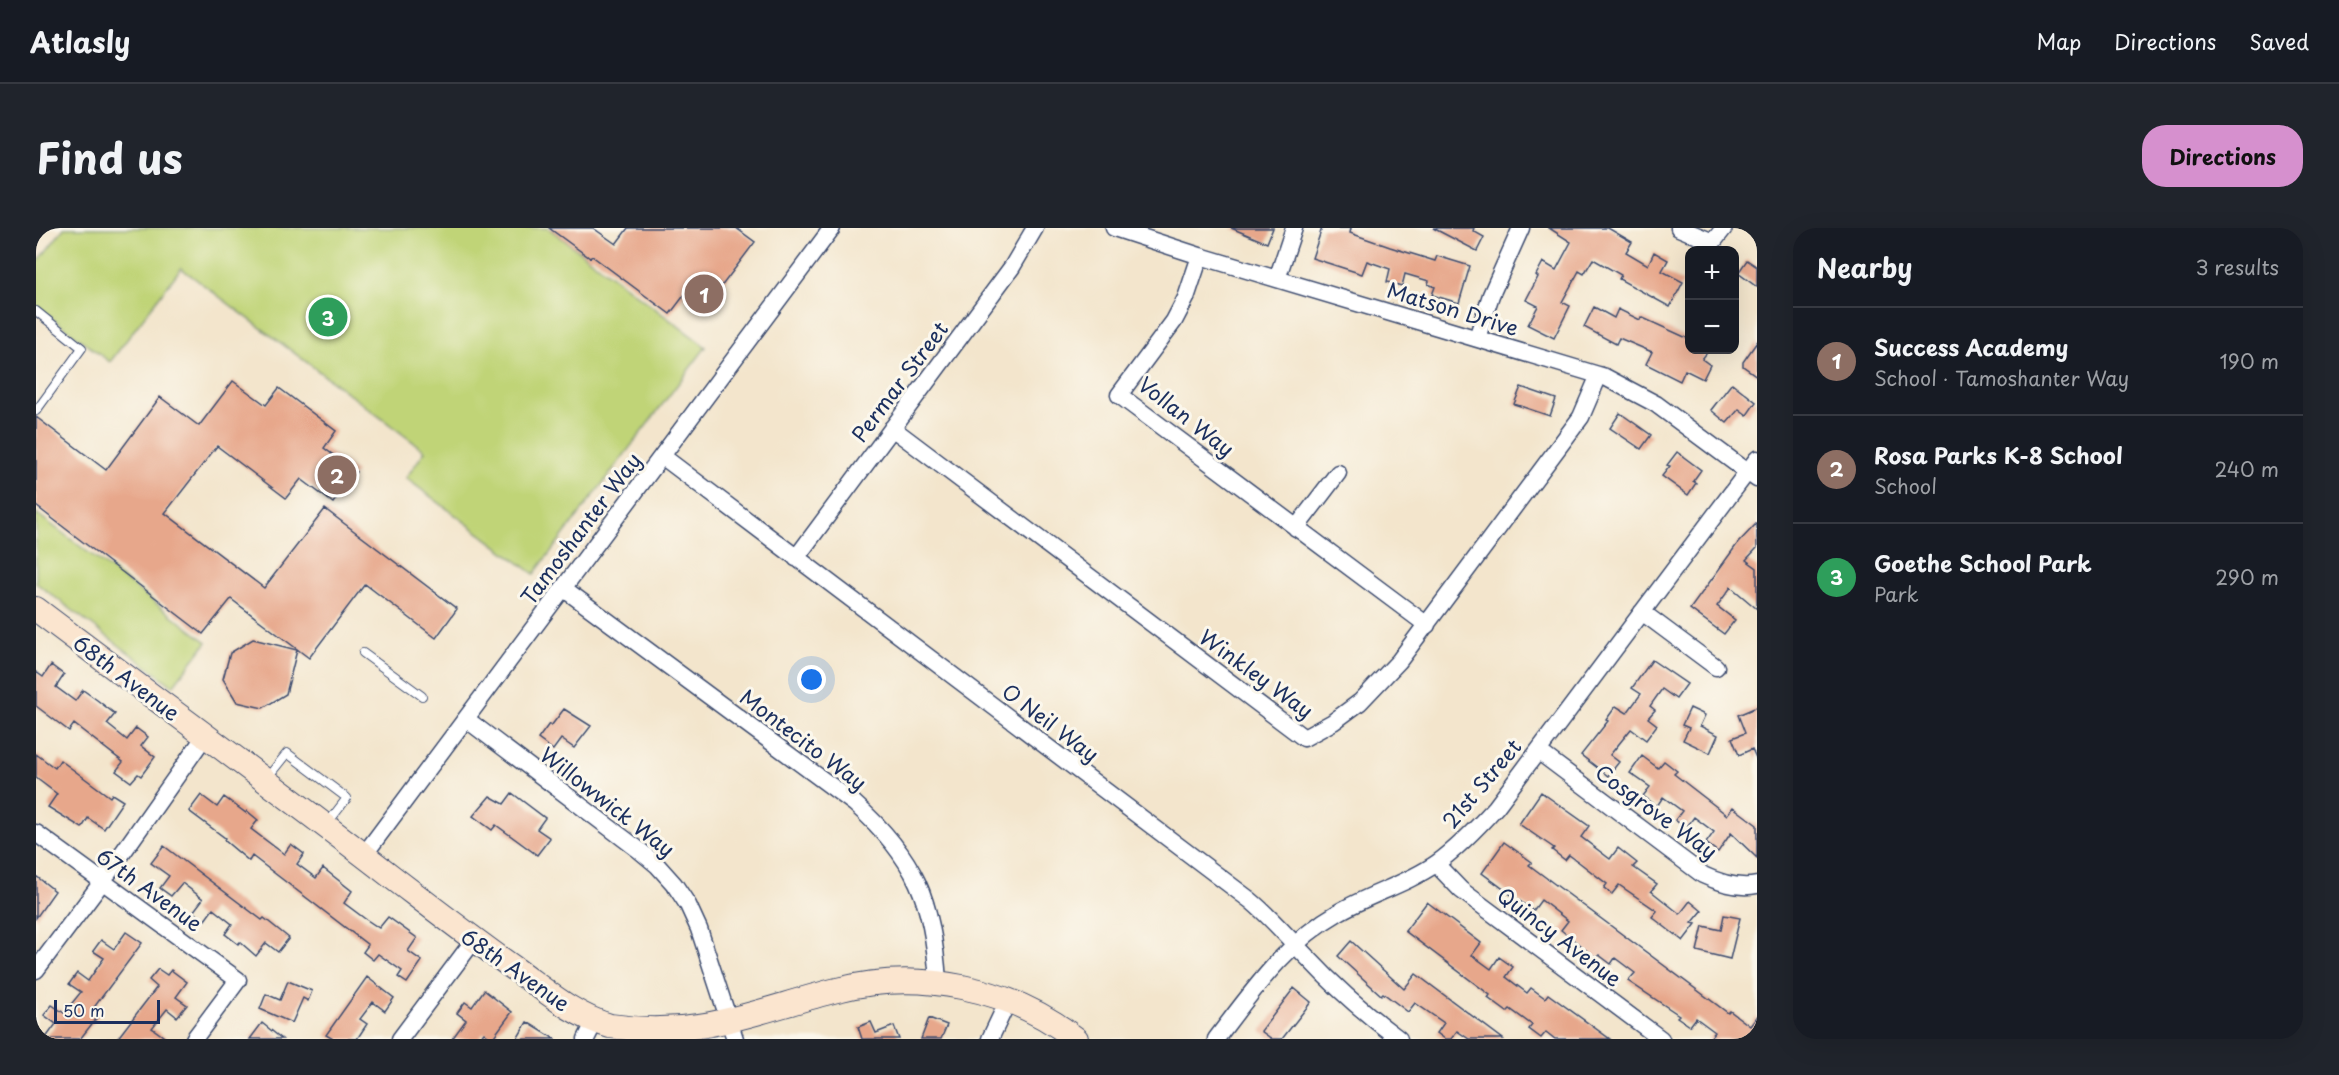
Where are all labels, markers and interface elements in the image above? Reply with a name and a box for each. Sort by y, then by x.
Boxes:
text: Atlasly [30,20,130,63]
text: Map [2036,25,2081,57]
text: Directions [2114,25,2216,57]
text: Saved [2249,25,2309,57]
text: Find us [36,125,183,188]
button: Directions [2142,125,2303,187]
map controls [1685,246,1739,354]
button: + [1685,246,1739,300]
text: Nearby [1817,248,1912,287]
text: 3 results [2196,252,2279,282]
pin: 1 [684,272,724,316]
street label: Matson Drive [1383,273,1523,343]
pin: 3 [308,294,348,340]
button: − [1685,300,1739,354]
street label: Permar Street [843,314,955,448]
text: Success Academy [1874,330,2068,363]
text: 1 [1832,346,1841,376]
text: 190 m [2220,346,2279,376]
text: School · Tamoshanter Way [1874,363,2129,393]
street label: Vollan Way [1132,368,1242,464]
text: Rosa Parks K-8 School [1874,438,2123,471]
street label: Tamoshanter Way [512,445,648,611]
pin: 2 [318,452,356,498]
text: 2 [1829,454,1844,484]
text: 240 m [2214,454,2279,484]
text: School [1874,471,1937,501]
text: Goethe School Park [1874,546,2092,579]
text: 3 [1830,562,1843,592]
text: 290 m [2215,562,2279,592]
text: Park [1874,579,1919,609]
street label: Winkley Way [1193,621,1321,725]
street label: 68th Avenue [67,626,187,728]
your location [797,665,826,694]
street label: O Neil Way [996,675,1106,769]
street label: Montecito Way [734,681,874,797]
street label: 21st Street [1434,731,1528,835]
street label: Willowwick Way [534,738,682,864]
street label: Cosgrove Way [1589,756,1725,866]
street label: 67th Avenue [90,840,210,938]
street label: Quincy Avenue [1491,879,1629,993]
street label: 68th Avenue [455,920,577,1018]
scale bar [54,997,160,1024]
text: 50 m [63,998,104,1022]

